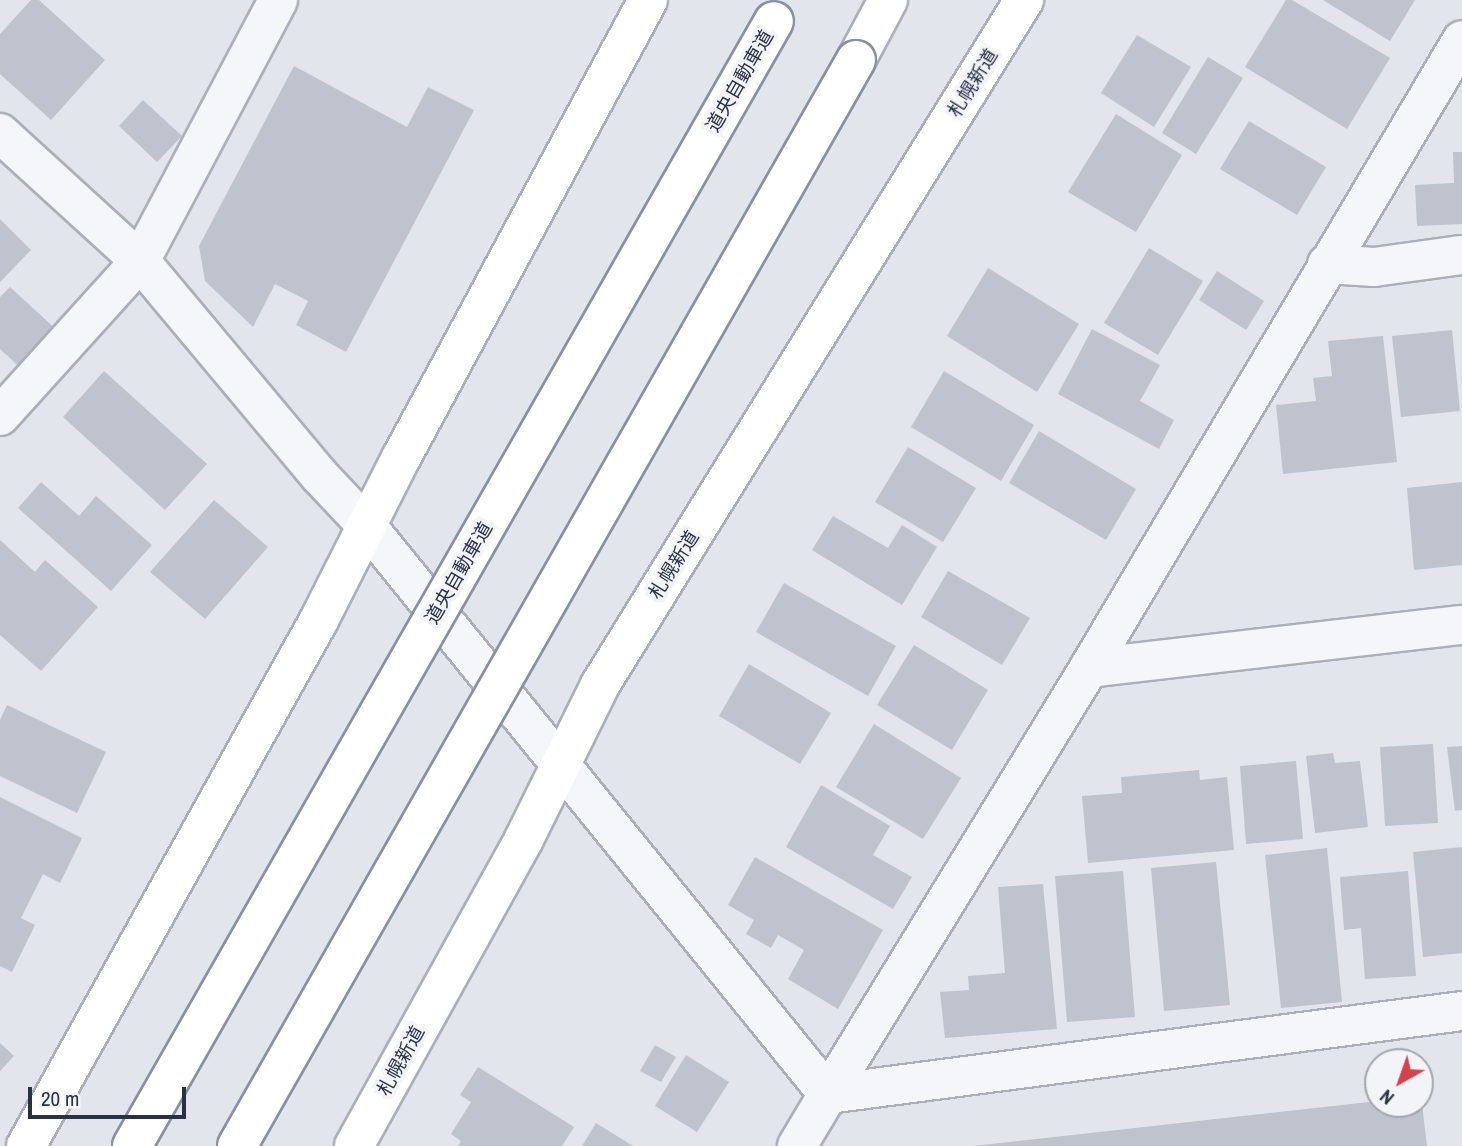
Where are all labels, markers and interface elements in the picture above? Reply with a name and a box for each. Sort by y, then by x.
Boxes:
street label: 道央自動車道 [702,26,778,136]
street label: 札幌新道 [943,45,1003,121]
street label: 道央自動車道 [421,518,497,628]
street label: 札幌新道 [644,527,704,603]
street label: 札幌新道 [373,1022,429,1100]
north arrow [1364,1048,1434,1118]
scale bar [32,1072,189,1116]
text: 20 m [41,1084,79,1113]
text: N [1374,1084,1399,1111]

